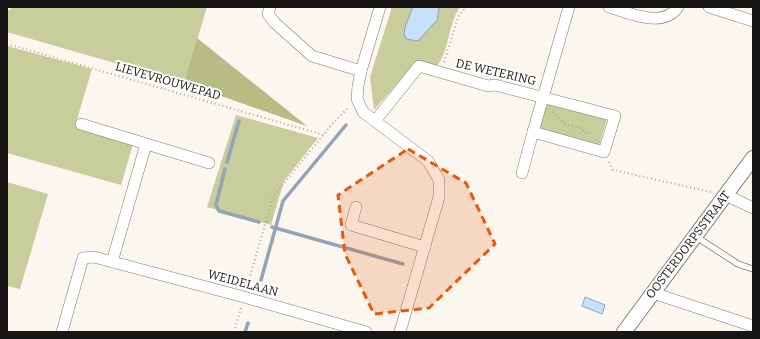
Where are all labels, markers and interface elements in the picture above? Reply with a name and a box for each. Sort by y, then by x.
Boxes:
street label: DE WETERING [454,56,538,88]
street label: LIEVEVROUWEPAD [114,59,222,103]
street label: OOSTERDORPSSTRAAT [643,189,733,301]
street label: WEIDELAAN [206,267,280,299]

